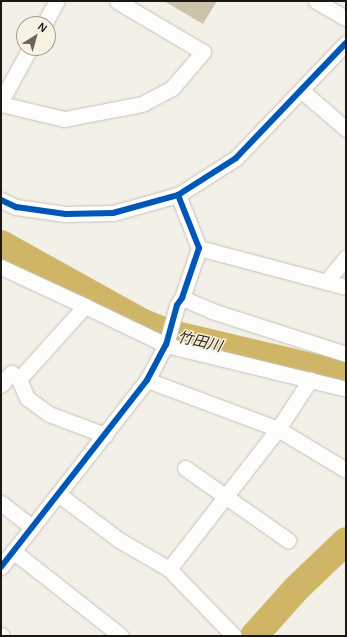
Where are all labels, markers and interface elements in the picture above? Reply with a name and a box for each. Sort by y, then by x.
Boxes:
north arrow [16,16,56,56]
text: N [36,20,49,34]
water label: 竹田川 [176,327,224,355]

